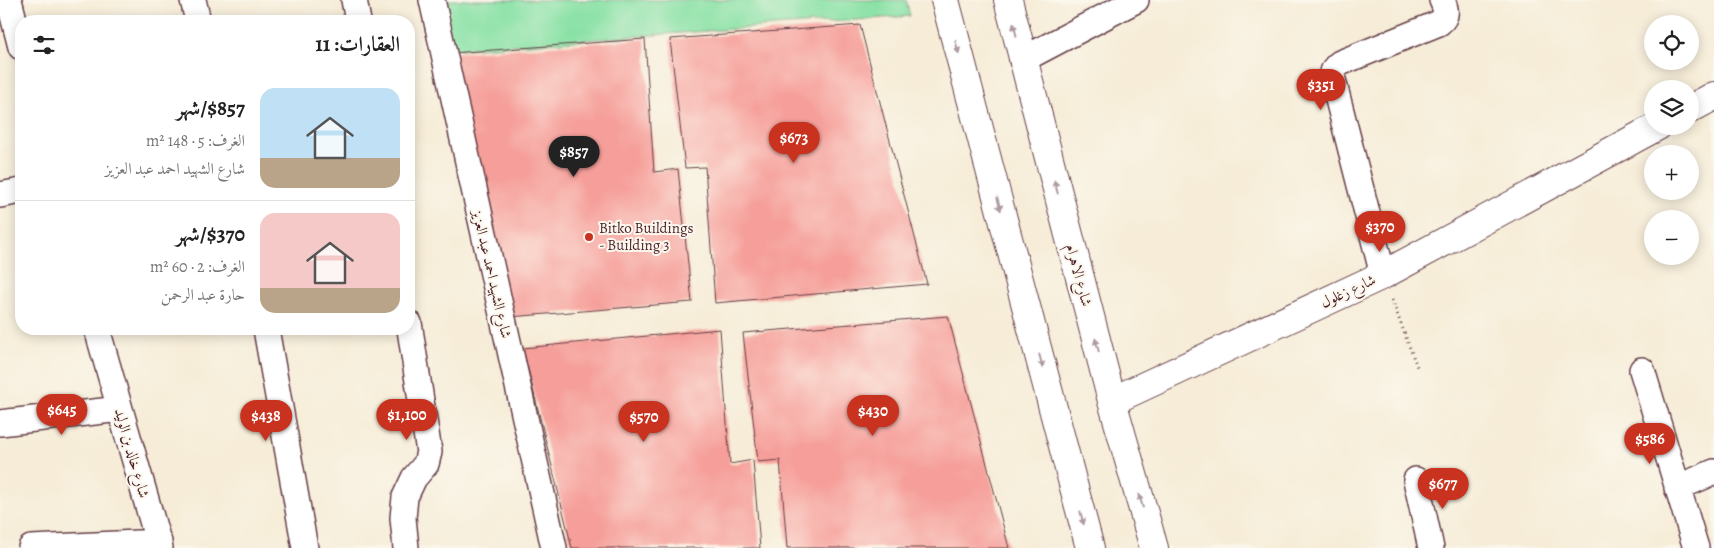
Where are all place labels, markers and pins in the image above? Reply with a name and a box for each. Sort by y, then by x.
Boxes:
pin: $351 [1291,68,1351,111]
pin: $673 [764,121,824,164]
pin: $857 [544,136,604,178]
pin: $370 [1350,210,1410,253]
place label: Bitko Buildings - Building 3 [599,218,694,255]
marker: Bitko Buildings - Building 3 [583,231,595,243]
pin: $645 [32,394,92,436]
pin: $430 [843,394,903,437]
pin: $1,100 [366,398,448,441]
pin: $438 [236,400,296,442]
pin: $570 [614,400,674,443]
pin: $586 [1620,422,1680,465]
pin: $677 [1413,468,1473,510]

